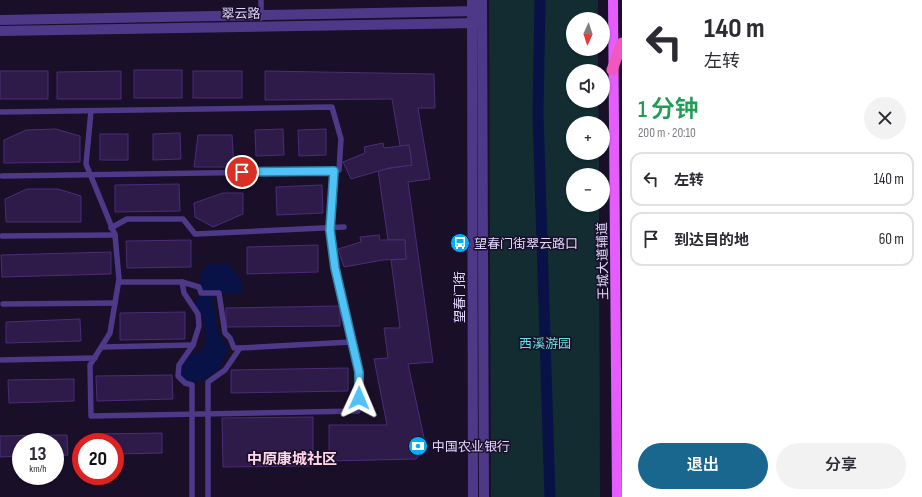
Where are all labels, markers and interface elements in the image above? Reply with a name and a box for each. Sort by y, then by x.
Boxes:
street label: 翠云路 [221,6,261,22]
north arrow [566,12,610,56]
map controls [566,12,610,212]
text: 140 m [704,12,765,45]
icon: left [638,16,690,68]
text: 左转 [704,51,740,72]
button: sound [566,64,610,108]
text: 1 分钟 [638,95,699,124]
button: close [864,97,906,139]
button: + [566,116,610,160]
text: 200 m · 20:10 [638,125,696,141]
pin [225,155,259,189]
icon: arrive [231,161,253,183]
button: − [566,168,610,212]
icon: left [640,168,662,190]
text: 140 m [874,170,904,189]
text: 左转 [674,171,704,190]
street label: 王城大道辅道 [594,222,612,300]
icon: arrive [640,228,662,250]
text: 60 m [879,230,904,249]
text: 到达目的地 [674,231,749,250]
bus stop icon: 望春门街翠云路口 [449,232,471,254]
place label: 望春门街翠云路口 [474,236,578,252]
street label: 望春门街 [452,271,468,323]
park label: 西溪游园 [519,336,571,352]
position arrow [338,377,380,419]
speed limit sign: 20 [72,433,124,485]
bank icon: 中国农业银行 [407,435,429,457]
place label: 中国农业银行 [432,439,510,455]
text: 13 [30,442,46,466]
button: 退出 [638,443,768,489]
button: 分享 [776,443,906,489]
district label: 中原康城社区 [247,450,337,469]
text: km/h [29,463,47,475]

